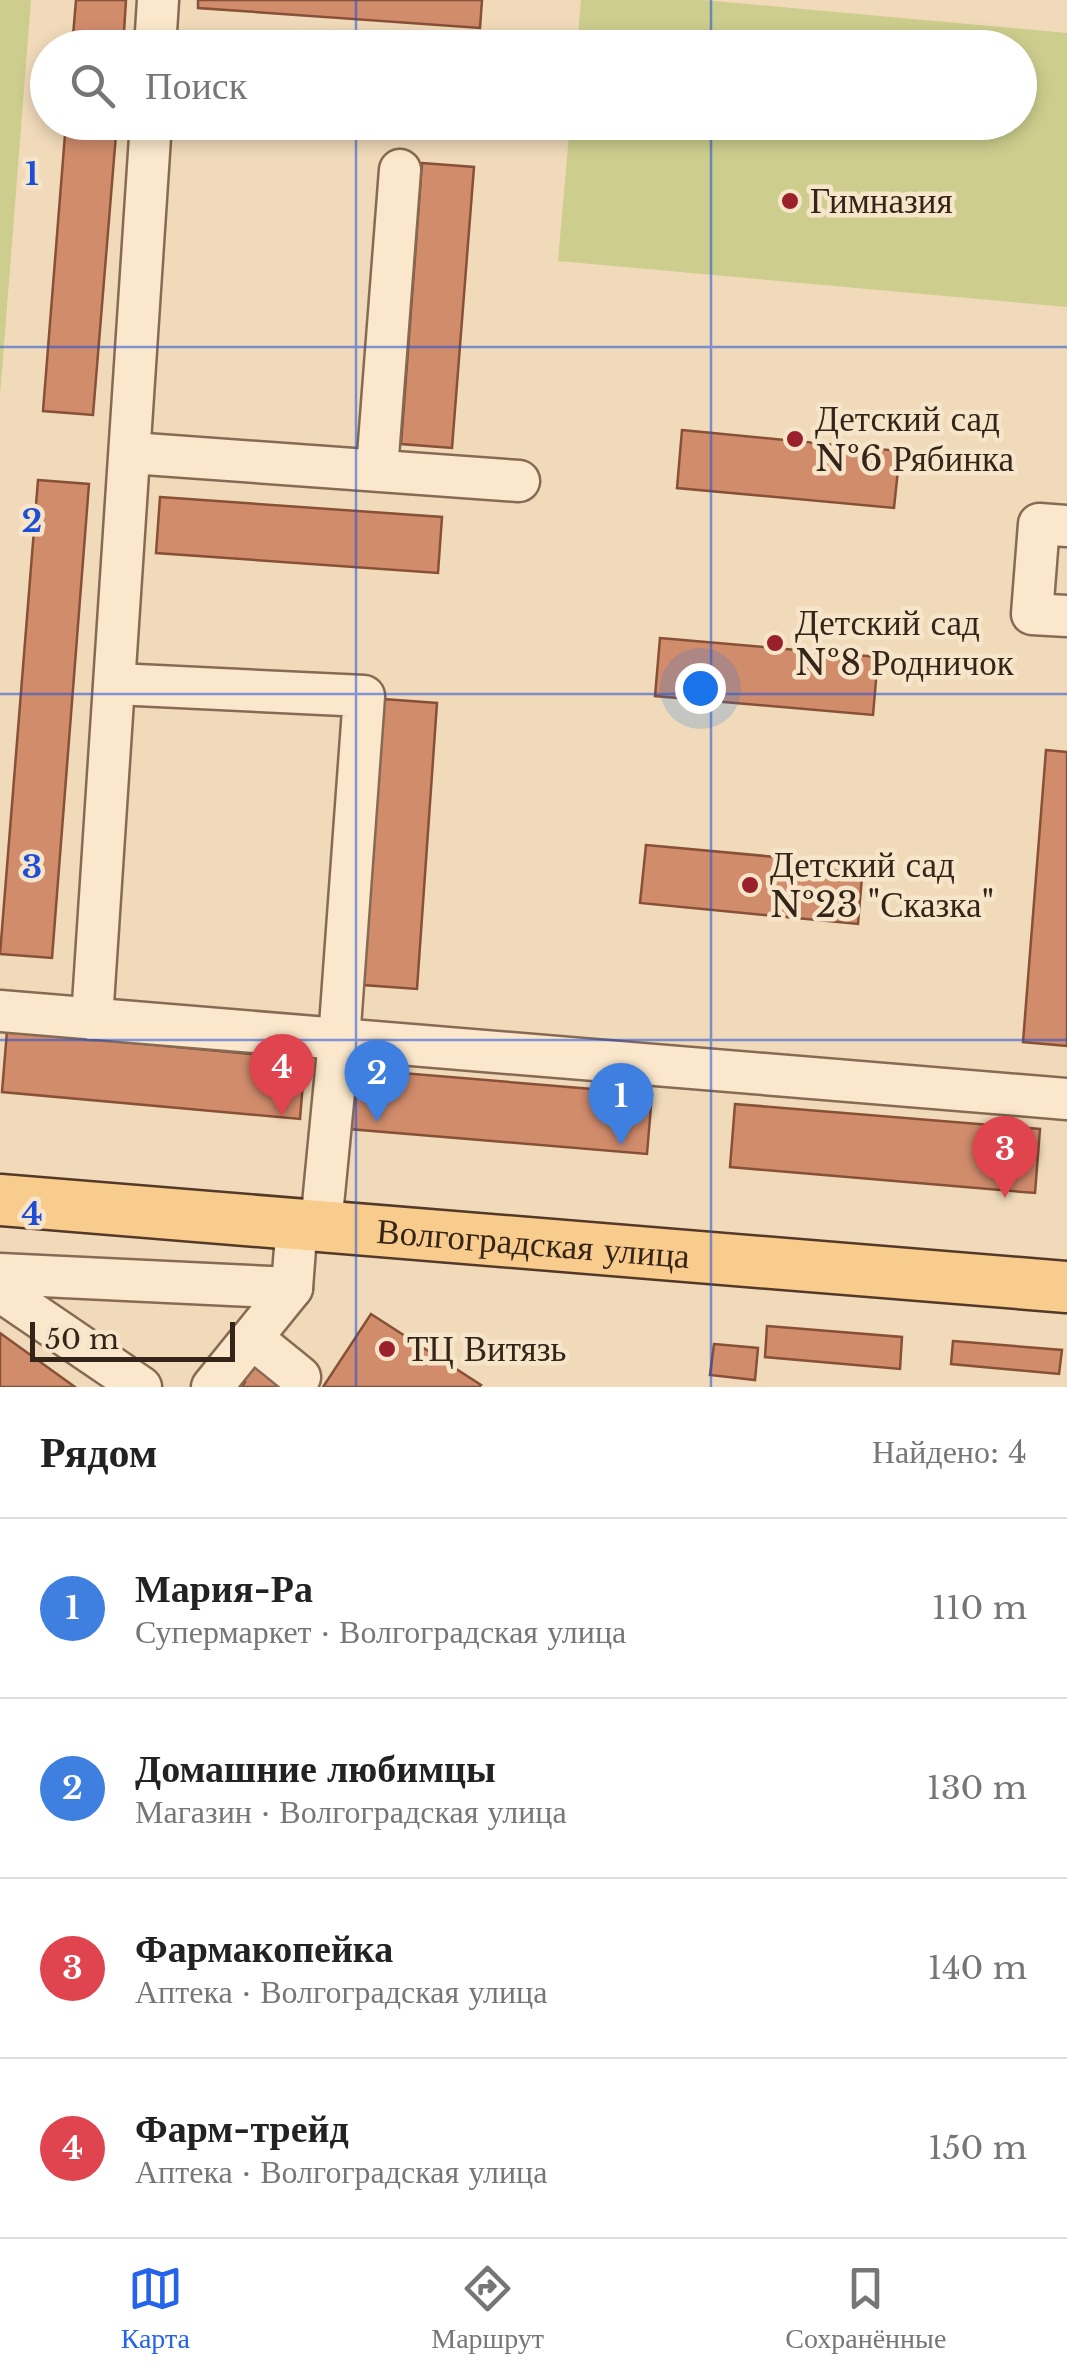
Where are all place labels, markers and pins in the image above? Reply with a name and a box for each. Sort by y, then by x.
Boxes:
place label: Гимназия [810,179,953,222]
marker: Гимназия [779,190,801,212]
place label: Детский сад №6 Рябинка [815,397,1014,480]
marker: Детский сад №6 Рябинка [784,428,806,450]
place label: Детский сад №8 Родничок [795,601,1015,684]
marker: Детский сад №8 Родничок [764,632,786,654]
place label: Детский сад №23 "Сказка" [770,843,994,926]
marker: Детский сад №23 "Сказка" [739,874,761,896]
pin: 4 [250,1034,314,1116]
pin: 2 [344,1040,410,1122]
pin: 1 [588,1062,654,1145]
pin: 3 [972,1116,1038,1198]
place label: ТЦ Витязь [407,1327,567,1370]
marker: ТЦ Витязь [376,1338,398,1360]

